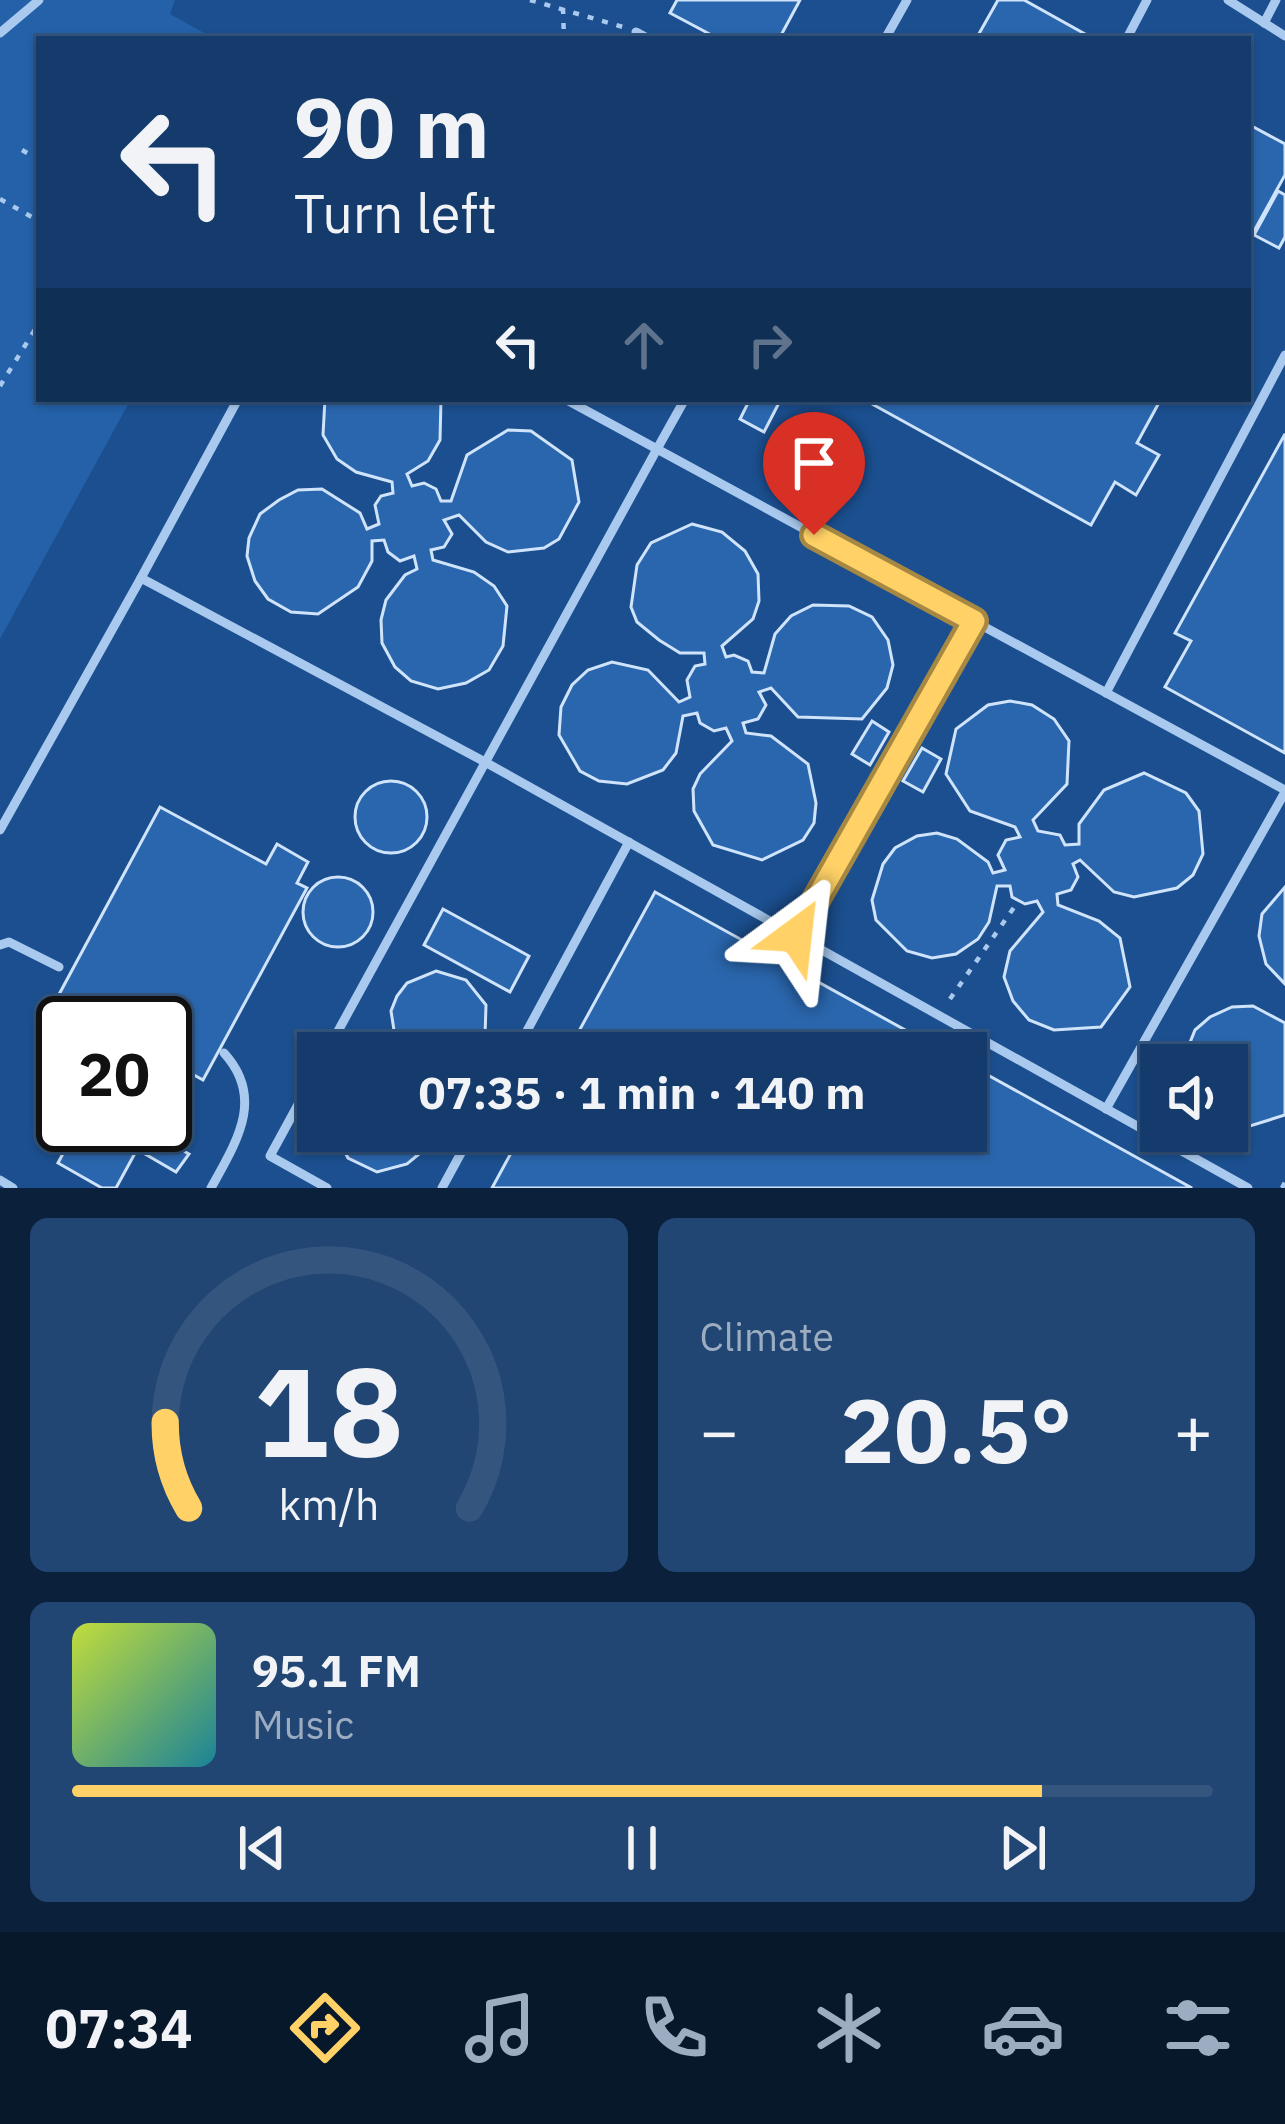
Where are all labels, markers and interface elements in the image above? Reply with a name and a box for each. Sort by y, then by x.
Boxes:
text: 90 m [294,72,490,181]
icon: left [96,84,252,240]
text: Turn left [294,178,497,248]
icon: left [485,312,551,378]
icon: ahead [611,312,677,378]
icon: right [737,312,803,378]
pin [763,412,865,535]
icon: arrive [781,430,847,496]
position arrow [733,872,859,998]
speed limit sign: 20 [36,996,192,1152]
map controls [1140,1044,1248,1152]
button: sound [1140,1044,1248,1152]
text: 07:35 · 1 min · 140 m [419,1063,865,1121]
text: Climate [700,1311,834,1362]
text: 18 [254,1329,404,1491]
text: 20.5° [840,1371,1072,1488]
text: − [700,1387,739,1473]
text: + [1173,1387,1213,1473]
text: km/h [278,1476,379,1532]
text: 95.1 FM [252,1641,421,1699]
text: Music [252,1699,354,1750]
icon: previous [229,1815,295,1881]
icon: pause [609,1815,675,1881]
icon: next [990,1815,1056,1881]
icon: directions [283,1986,367,2070]
icon: music [458,1986,542,2070]
icon: phone [632,1986,716,2070]
icon: climate [807,1986,891,2070]
icon: car [981,1986,1065,2070]
icon: filters [1156,1986,1240,2070]
text: 07:34 [45,1993,193,2063]

